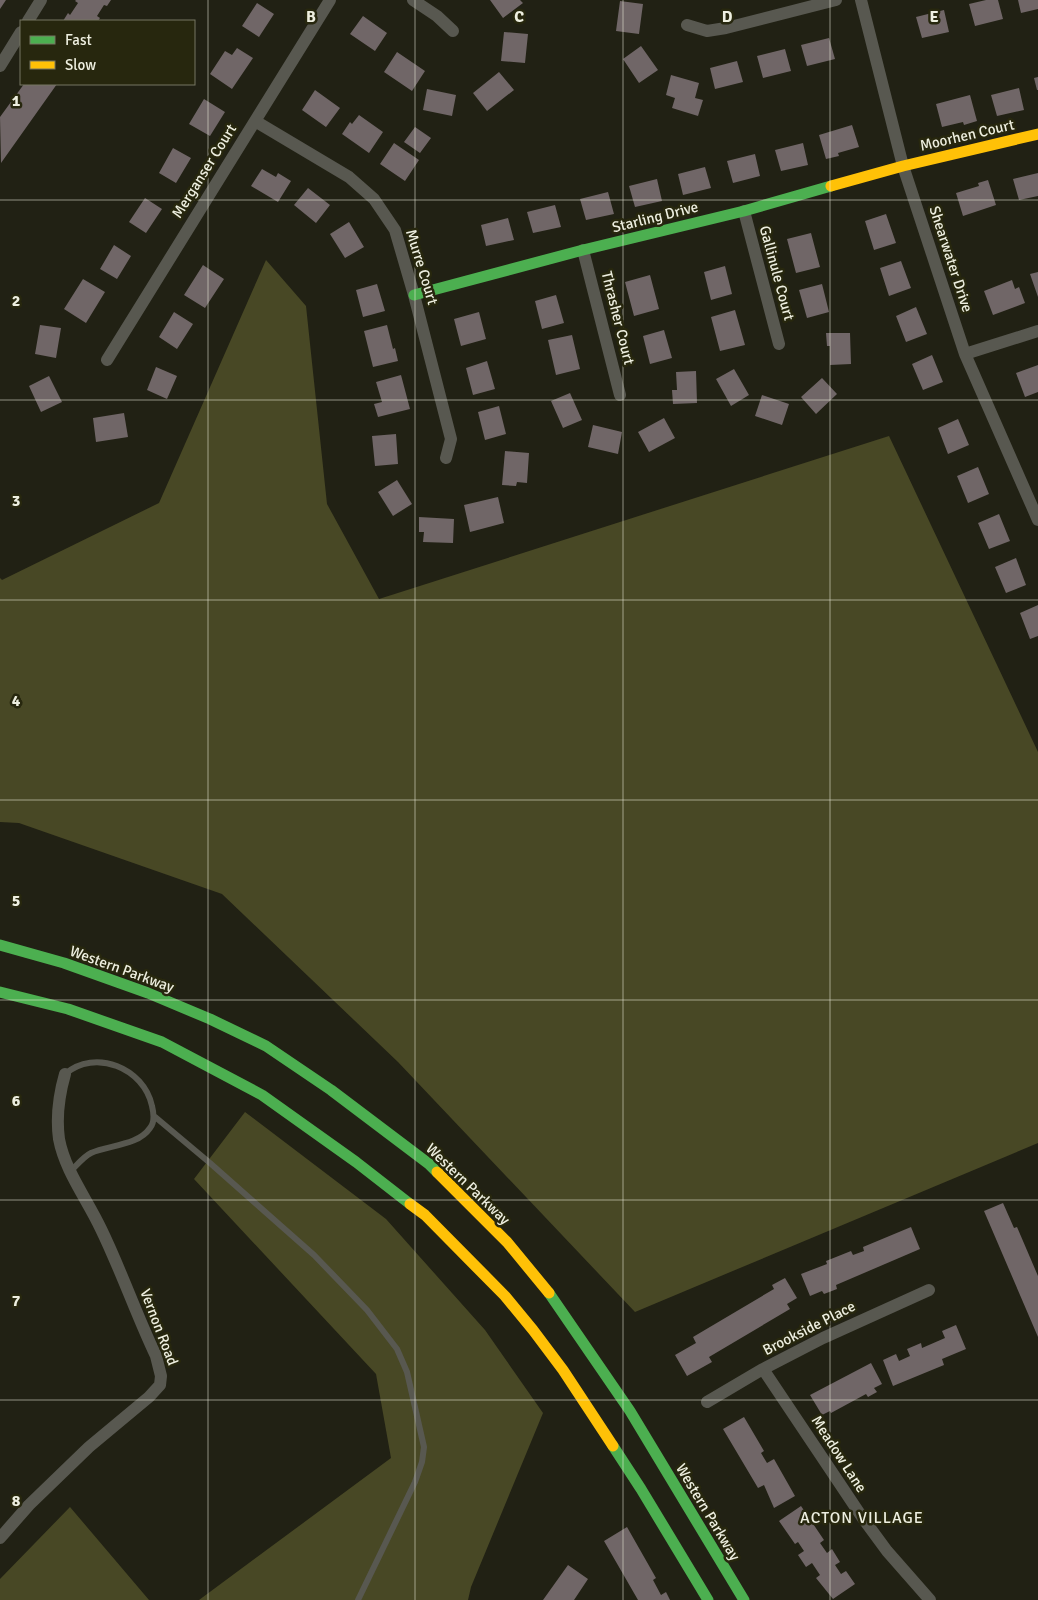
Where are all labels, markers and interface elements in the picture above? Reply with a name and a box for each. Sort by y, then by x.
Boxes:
text: B [306,7,316,27]
text: C [514,7,524,27]
text: D [722,7,733,27]
text: E [929,7,939,27]
legend [20,20,195,85]
text: Fast [65,31,92,49]
text: Slow [65,56,96,74]
text: 1 [12,91,21,111]
street label: Moorhen Court [918,115,1016,155]
street label: Merganser Court [168,121,240,221]
street label: Starling Drive [610,198,700,236]
street label: Shearwater Drive [925,204,977,314]
street label: Gallinule Court [756,224,798,322]
street label: Murre Court [402,227,442,307]
street label: Thrasher Court [598,269,638,367]
text: 2 [12,291,20,311]
text: 3 [12,491,20,511]
text: 4 [12,691,21,711]
text: 5 [12,891,20,911]
street label: Western Parkway [67,942,177,996]
text: 6 [12,1091,21,1111]
street label: Western Parkway [422,1139,514,1229]
street label: Vernon Road [136,1286,182,1368]
text: 7 [12,1291,21,1311]
street label: Brookside Place [760,1297,858,1359]
street label: Meadow Lane [808,1412,870,1496]
street label: Western Parkway [672,1460,744,1564]
text: 8 [12,1491,21,1511]
district label: ACTON VILLAGE [800,1508,924,1528]

